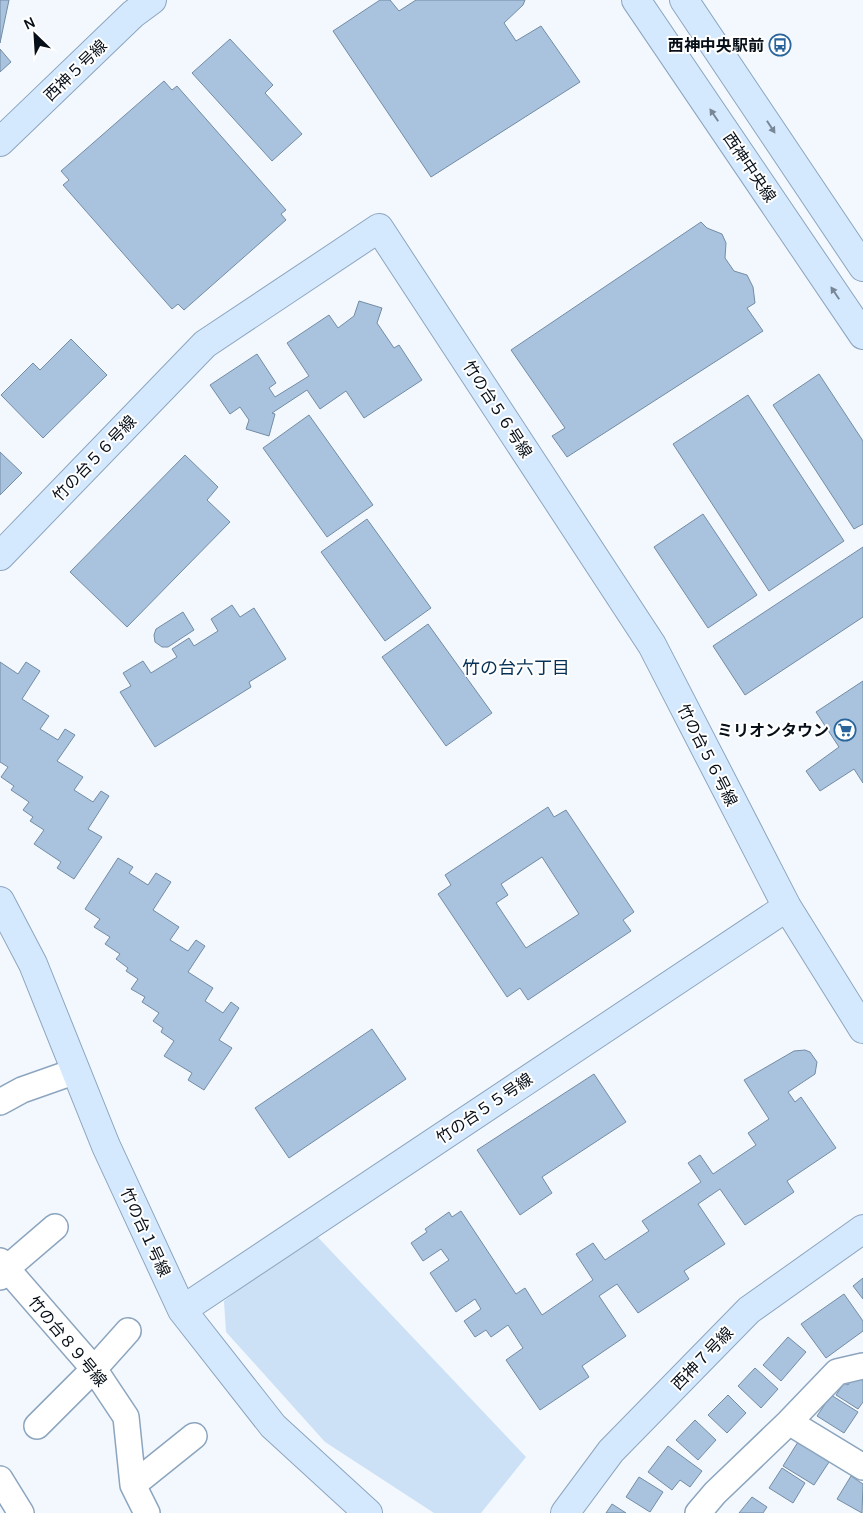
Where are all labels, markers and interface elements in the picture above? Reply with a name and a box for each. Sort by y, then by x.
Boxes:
north arrow [10,10,60,60]
text: N [21,12,38,34]
bus stop icon: 西神中央駅前 [768,33,792,57]
street label: 西神５号線 [39,34,111,106]
place label: 西神中央駅前 [668,34,764,56]
one-way arrow [709,109,719,122]
one-way arrow [766,120,775,134]
street label: 西神中央線 [719,128,781,206]
one-way arrow [830,287,840,300]
street label: 竹の台５６号線 [458,356,538,462]
street label: 竹の台５６号線 [47,410,141,506]
district label: 竹の台六丁目 [462,655,570,679]
street label: 竹の台５６号線 [673,700,743,810]
supermarket icon: ミリオンタウン [833,718,857,742]
place label: ミリオンタウン [717,719,829,741]
street label: 竹の台５５号線 [431,1068,537,1148]
street label: 竹の台１号線 [116,1184,176,1280]
street label: 竹の台８９号線 [24,1291,112,1391]
street label: 西神７号線 [666,1322,738,1394]

